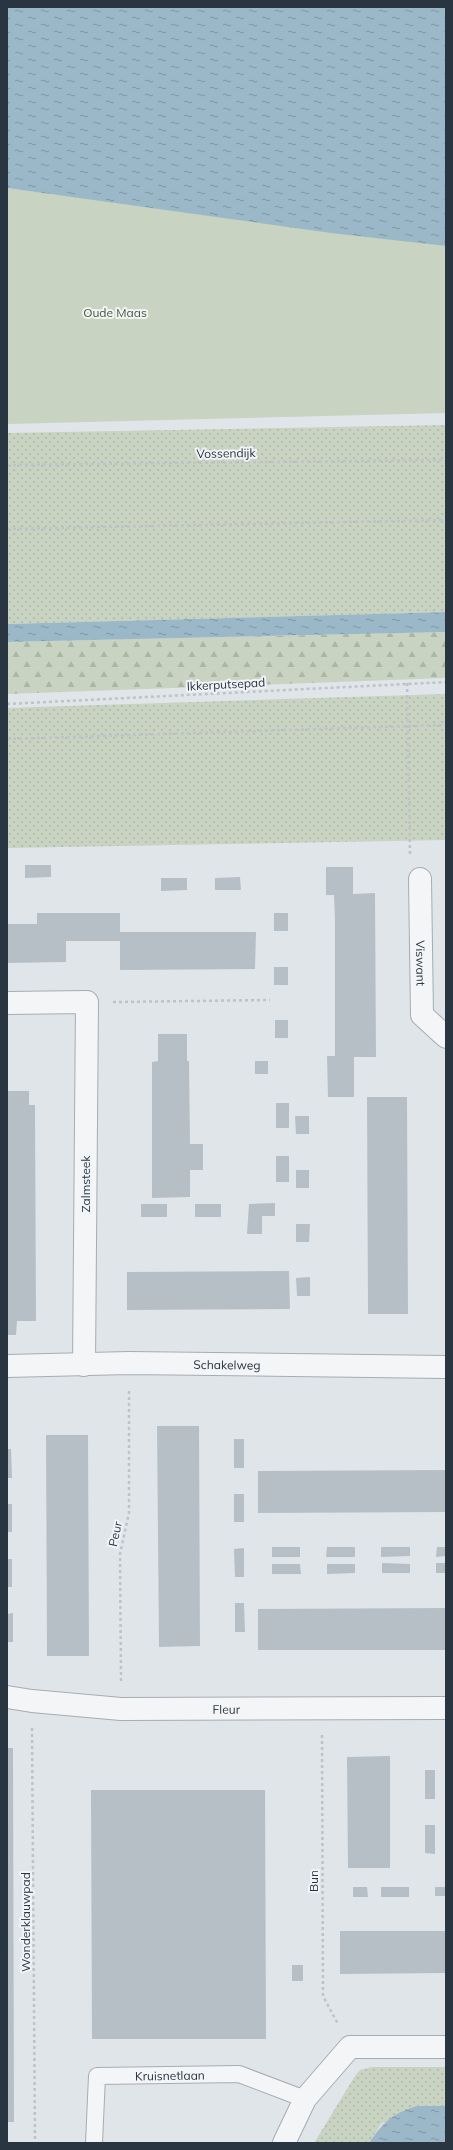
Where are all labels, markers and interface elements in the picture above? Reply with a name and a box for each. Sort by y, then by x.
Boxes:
park label: Oude Maas [83,305,147,320]
street label: Vossendijk [196,445,256,461]
street label: Ikkerputsepad [186,674,266,694]
street label: Viswant [413,940,429,986]
street label: Zalmsteek [78,1155,93,1212]
street label: Schakelweg [193,1356,261,1372]
street label: Peur [105,1519,125,1548]
street label: Fleur [213,1701,241,1716]
street label: Bun [306,1870,321,1892]
street label: Wonderklauwpad [18,1872,33,1972]
street label: Kruisnetlaan [135,2067,205,2083]

